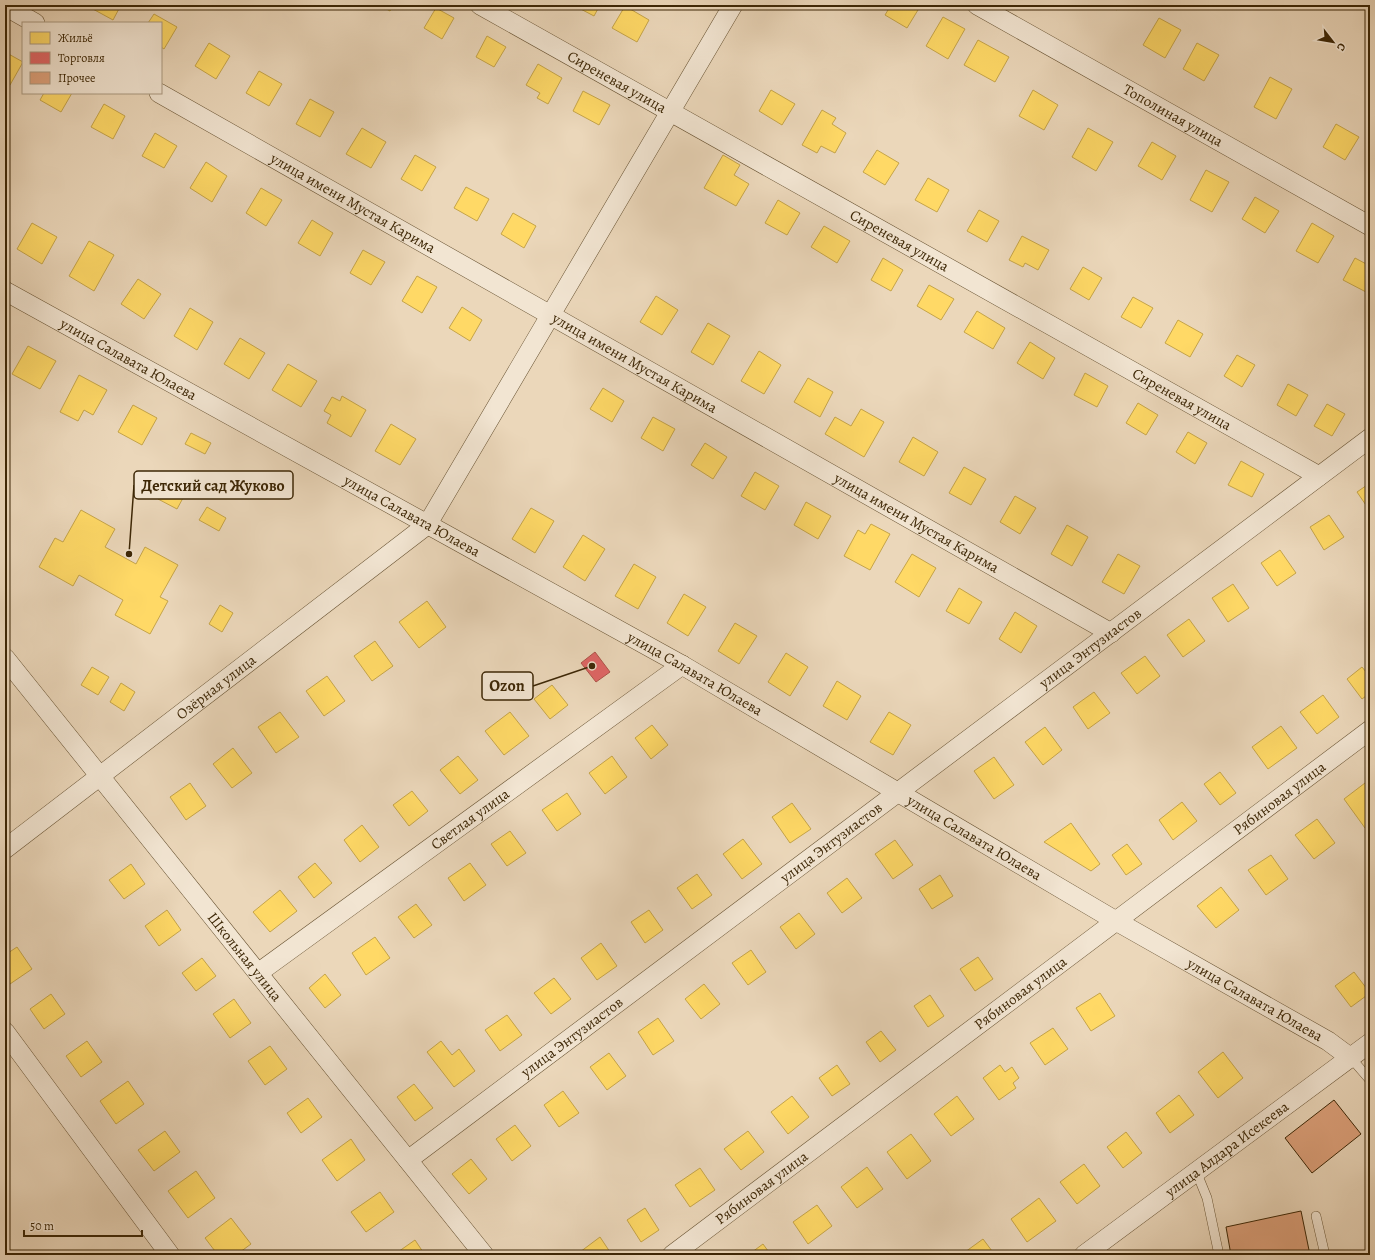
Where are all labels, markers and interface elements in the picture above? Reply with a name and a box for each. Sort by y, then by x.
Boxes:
legend [22,22,162,94]
north arrow [1313,22,1353,62]
text: Жильё [58,30,93,46]
text: С [1333,40,1349,54]
street label: Сиреневая улица [564,46,670,118]
text: Торговля [58,50,105,66]
text: Прочее [58,70,96,86]
street label: Тополиная улица [1120,79,1227,151]
street label: улица имени Мустая Карима [266,148,439,258]
street label: Сиреневая улица [846,205,953,276]
street label: улица имени Мустая Карима [548,308,721,418]
street label: улица Салавата Юлаева [56,313,200,405]
street label: Сиреневая улица [1129,363,1235,435]
street label: улица имени Мустая Карима [830,467,1003,578]
street label: улица Салавата Юлаева [339,470,484,562]
callout: Детский сад Жуково [134,471,293,499]
text: Детский сад Жуково [141,475,285,497]
street label: улица Энтузиастов [1034,603,1145,693]
street label: улица Салавата Юлаева [623,626,766,720]
street label: Озёрная улица [172,650,260,724]
callout: Ozon [482,672,533,700]
text: Ozon [489,675,525,697]
street label: Рябиновая улица [1229,757,1330,840]
street label: Светлая улица [427,784,513,854]
street label: улица Салавата Юлаева [903,790,1045,885]
street label: улица Энтузиастов [775,798,886,888]
street label: Школьная улица [203,908,287,1006]
street label: Рябиновая улица [970,951,1071,1034]
street label: улица Салавата Юлаева [1183,953,1327,1046]
street label: улица Энтузиастов [516,992,627,1082]
street label: улица Алдара Исекеева [1160,1097,1293,1202]
street label: Рябиновая улица [711,1146,812,1229]
scale bar [24,1212,142,1238]
text: 50 m [30,1218,54,1234]

